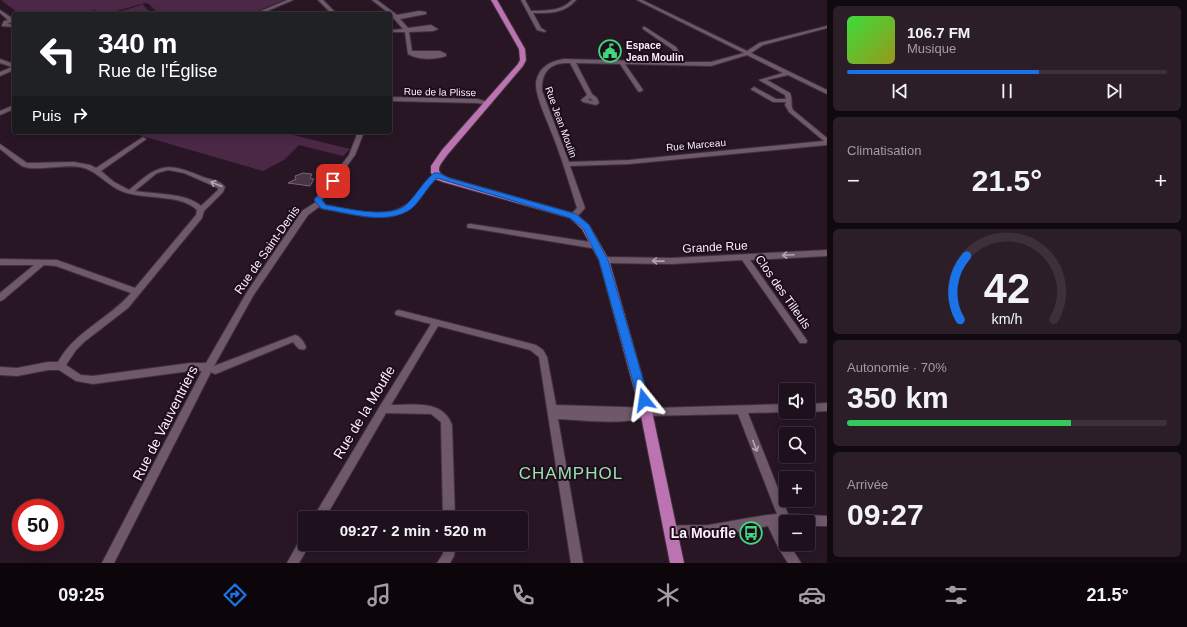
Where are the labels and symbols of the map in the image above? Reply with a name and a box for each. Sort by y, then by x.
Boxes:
public building icon: Espace Jean Moulin [597,38,623,64]
place label: Espace Jean Moulin [626,40,684,63]
street label: Rue Jean Moulin [543,85,579,159]
street label: Rue de la Plisse [404,86,477,98]
street label: Rue Marceau [666,137,726,153]
pin [316,164,350,198]
one-way arrow [210,179,222,187]
street label: Rue de Saint-Denis [231,203,303,297]
street label: Grande Rue [682,238,748,256]
one-way arrow [782,251,795,258]
street label: Clos des Tilleuls [752,252,814,332]
one-way arrow [652,257,665,265]
street label: Rue de la Moufle [330,362,398,461]
street label: Rue de Vauventriers [129,363,201,483]
position arrow [623,379,665,421]
one-way arrow [752,439,760,451]
district label: CHAMPHOL [519,464,623,483]
speed limit sign: 50 [12,499,64,551]
bus stop icon: La Moufle [738,520,764,546]
place label: La Moufle [671,525,736,541]

